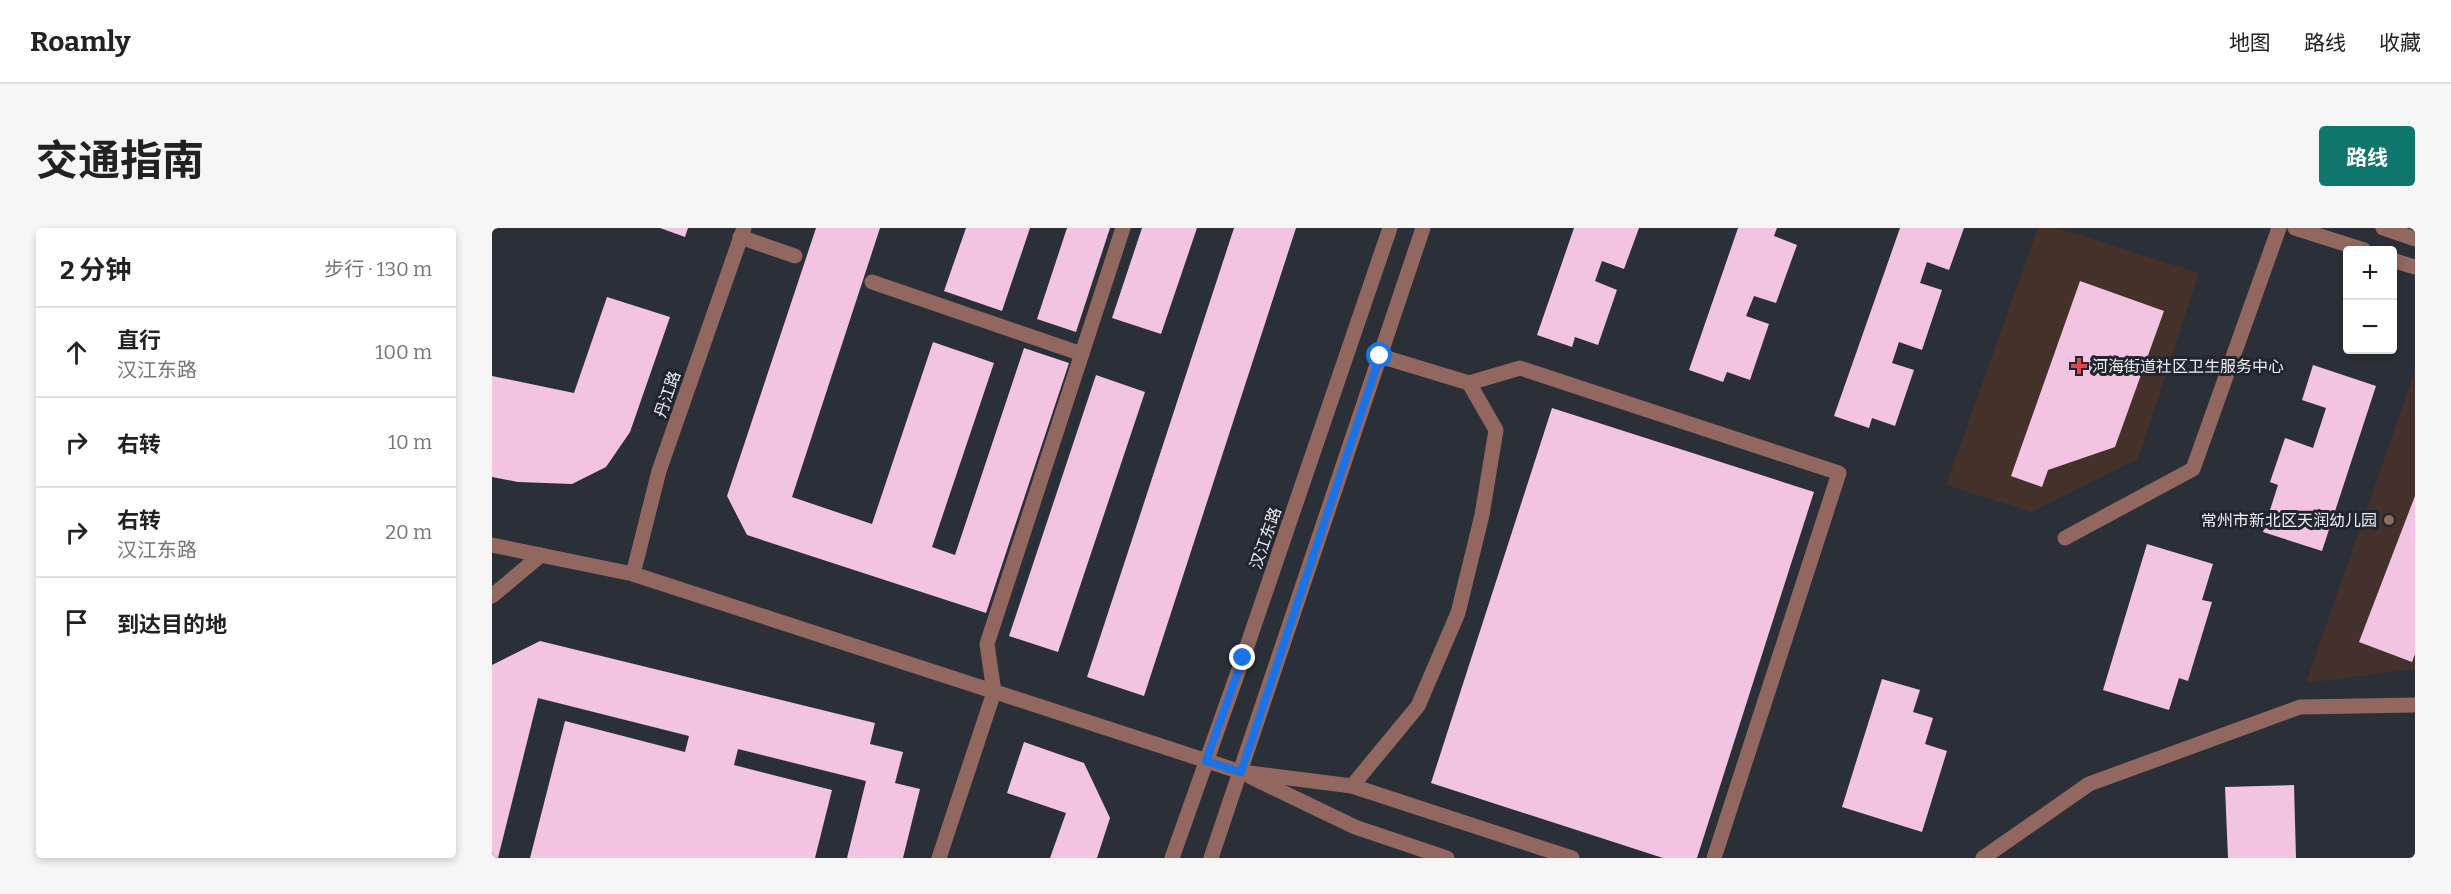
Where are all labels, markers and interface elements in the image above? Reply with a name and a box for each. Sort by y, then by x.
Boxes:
text: Roamly [30,25,131,58]
text: 地图 [2229,30,2271,56]
text: 路线 [2304,30,2346,56]
text: 收藏 [2379,30,2421,56]
button: 路线 [2319,126,2415,186]
text: 交通指南 [36,136,204,186]
map controls [2343,246,2397,354]
button: + [2343,246,2397,300]
text: 2 分钟 [60,255,131,286]
text: 步行 · 130 m [324,257,432,281]
button: − [2343,300,2397,354]
text: 直行 [117,327,161,354]
icon: ahead [60,336,93,369]
text: 100 m [375,340,432,364]
route start [1366,342,1392,368]
marker: 河海街道社区卫生服务中心 [2070,357,2088,375]
place label: 河海街道社区卫生服务中心 [2092,357,2284,376]
text: 汉江东路 [117,358,197,382]
street label: 丹江路 [651,368,684,420]
icon: right [60,426,93,459]
text: 10 m [388,430,432,454]
text: 右转 [117,431,161,458]
street label: 汉江东路 [1246,505,1285,572]
text: 右转 [117,507,161,534]
place label: 常州市新北区天润幼儿园 [2201,511,2377,530]
marker: 常州市新北区天润幼儿园 [2382,513,2396,527]
icon: right [60,516,93,549]
text: 20 m [385,520,432,544]
text: 汉江东路 [117,538,197,562]
icon: arrive [60,606,93,639]
text: 到达目的地 [117,611,227,638]
route end [1229,644,1255,670]

